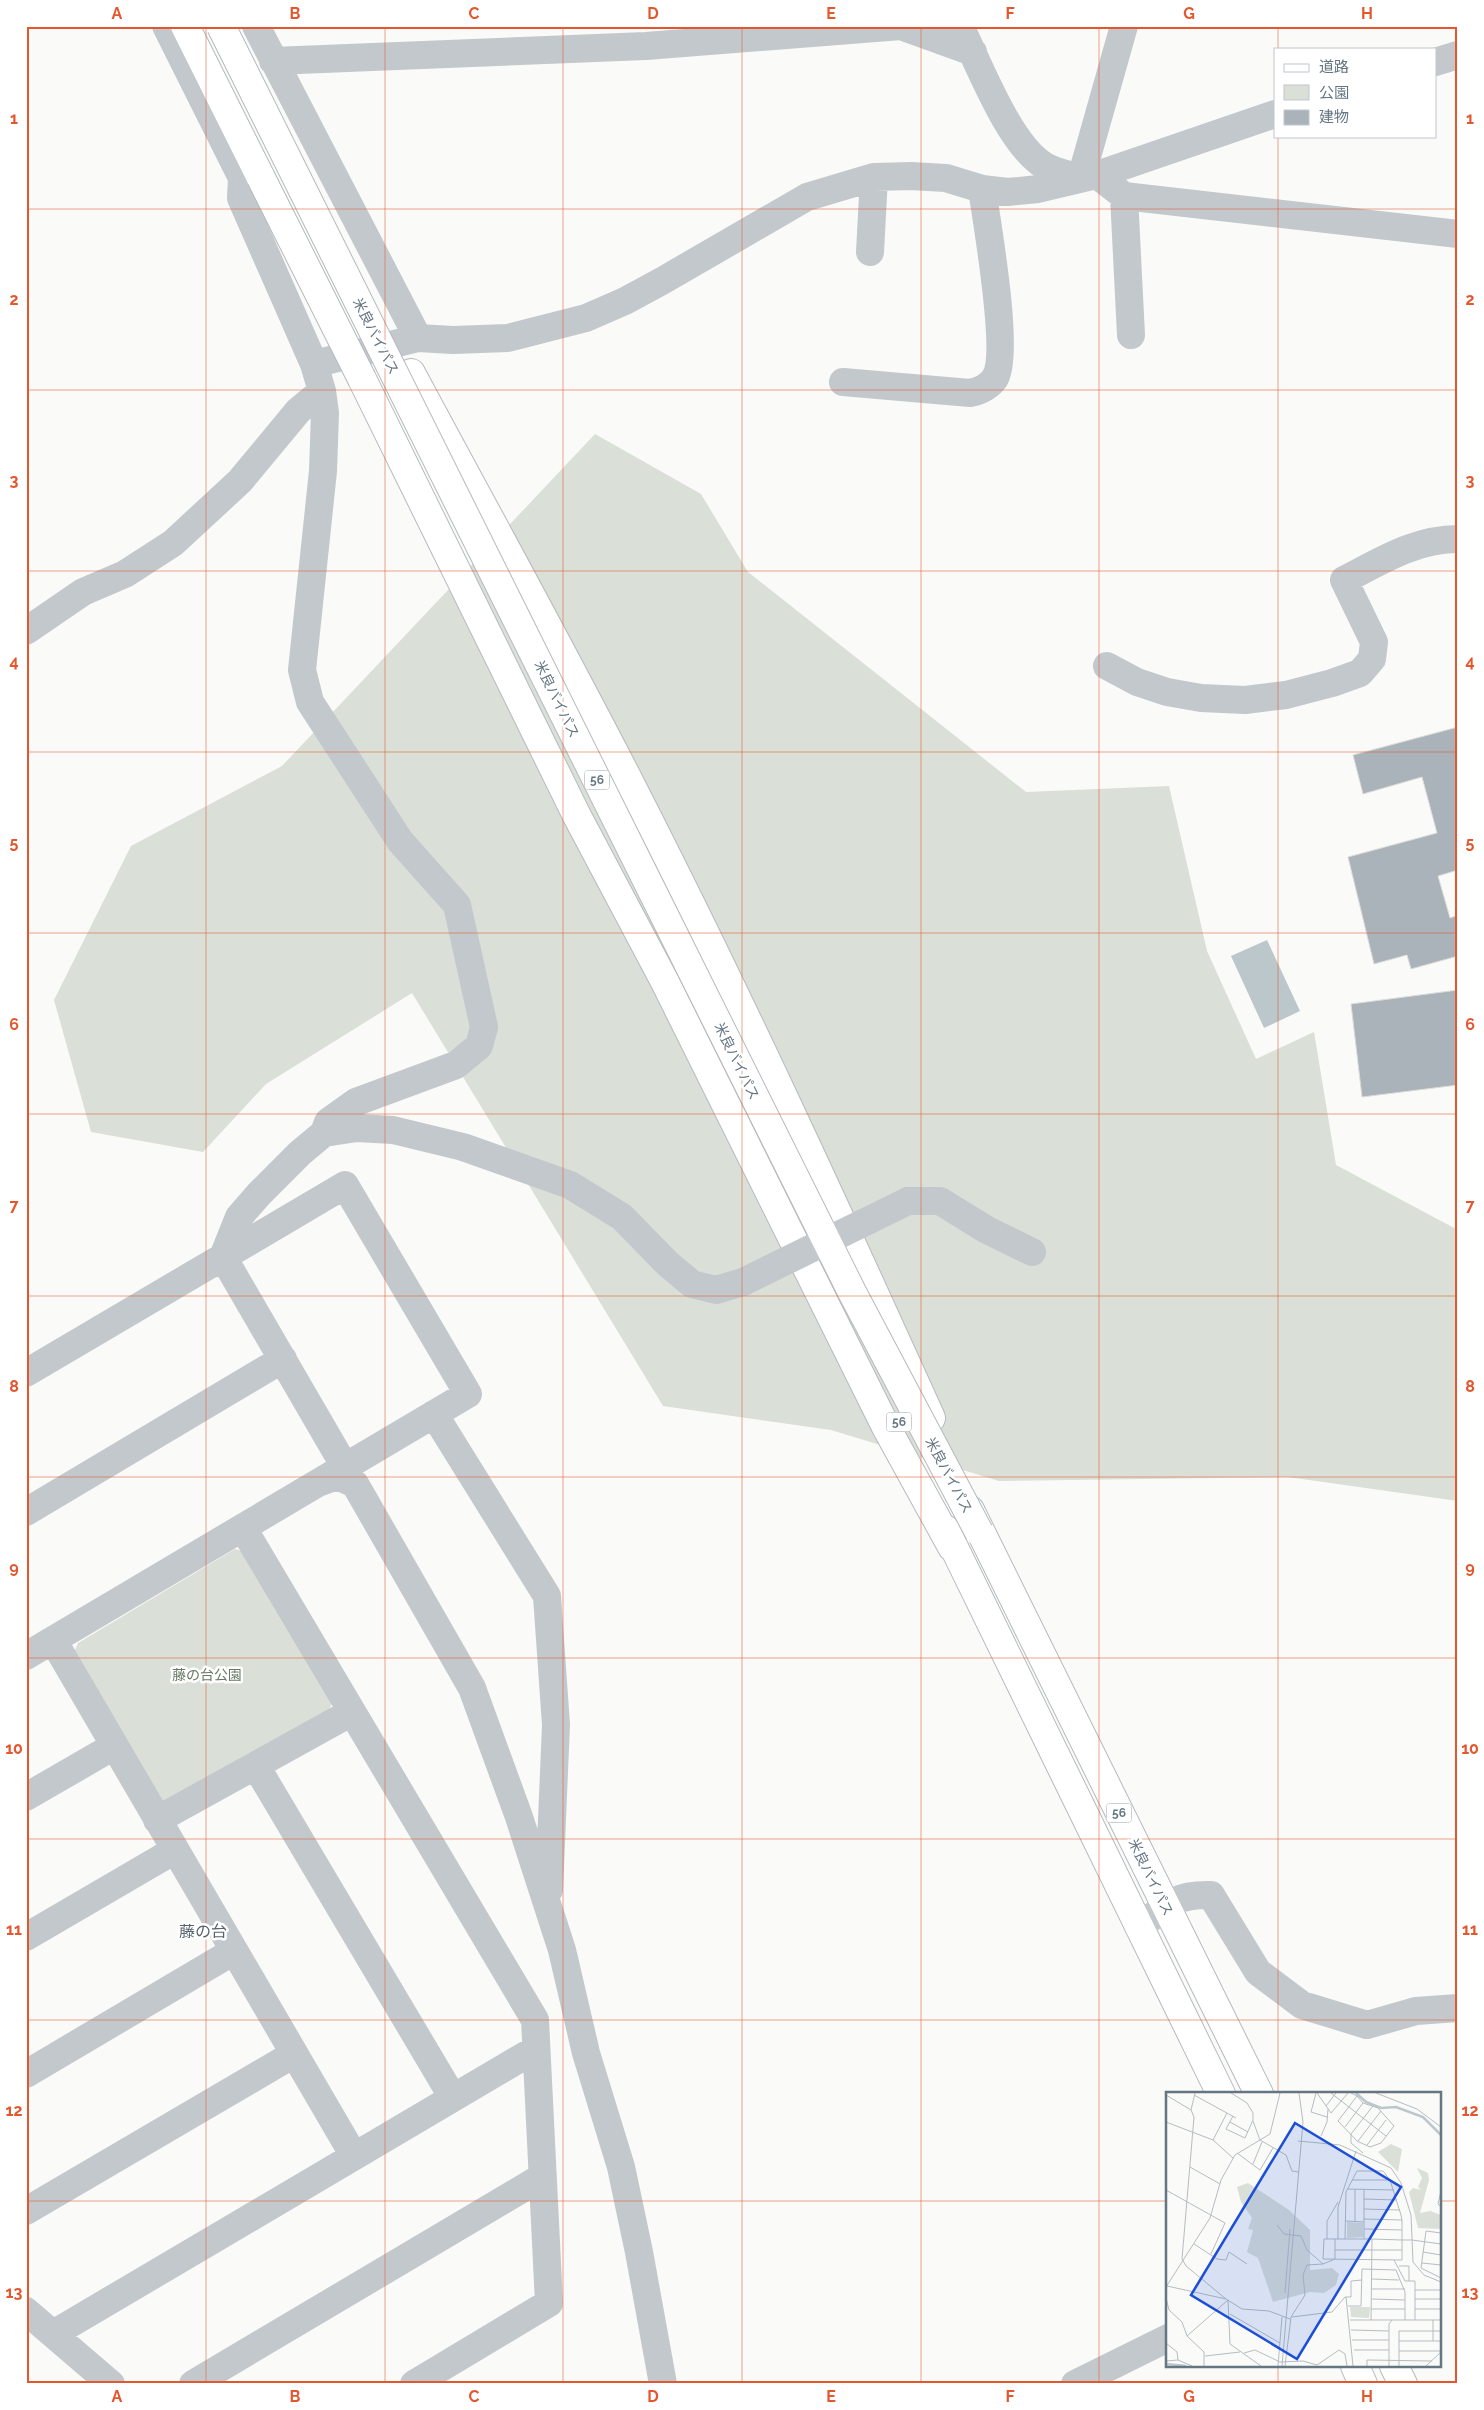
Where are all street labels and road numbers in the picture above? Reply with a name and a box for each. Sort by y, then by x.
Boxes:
street label: 米良バイパス [350,295,402,377]
street label: 米良バイパス [531,658,583,740]
road number: 56 [584,770,610,790]
street label: 米良バイパス [711,1020,763,1102]
road number: 56 [886,1412,912,1431]
street label: 米良バイパス [922,1434,976,1516]
road number: 56 [1106,1804,1132,1822]
street label: 米良バイパス [1125,1836,1177,1918]

